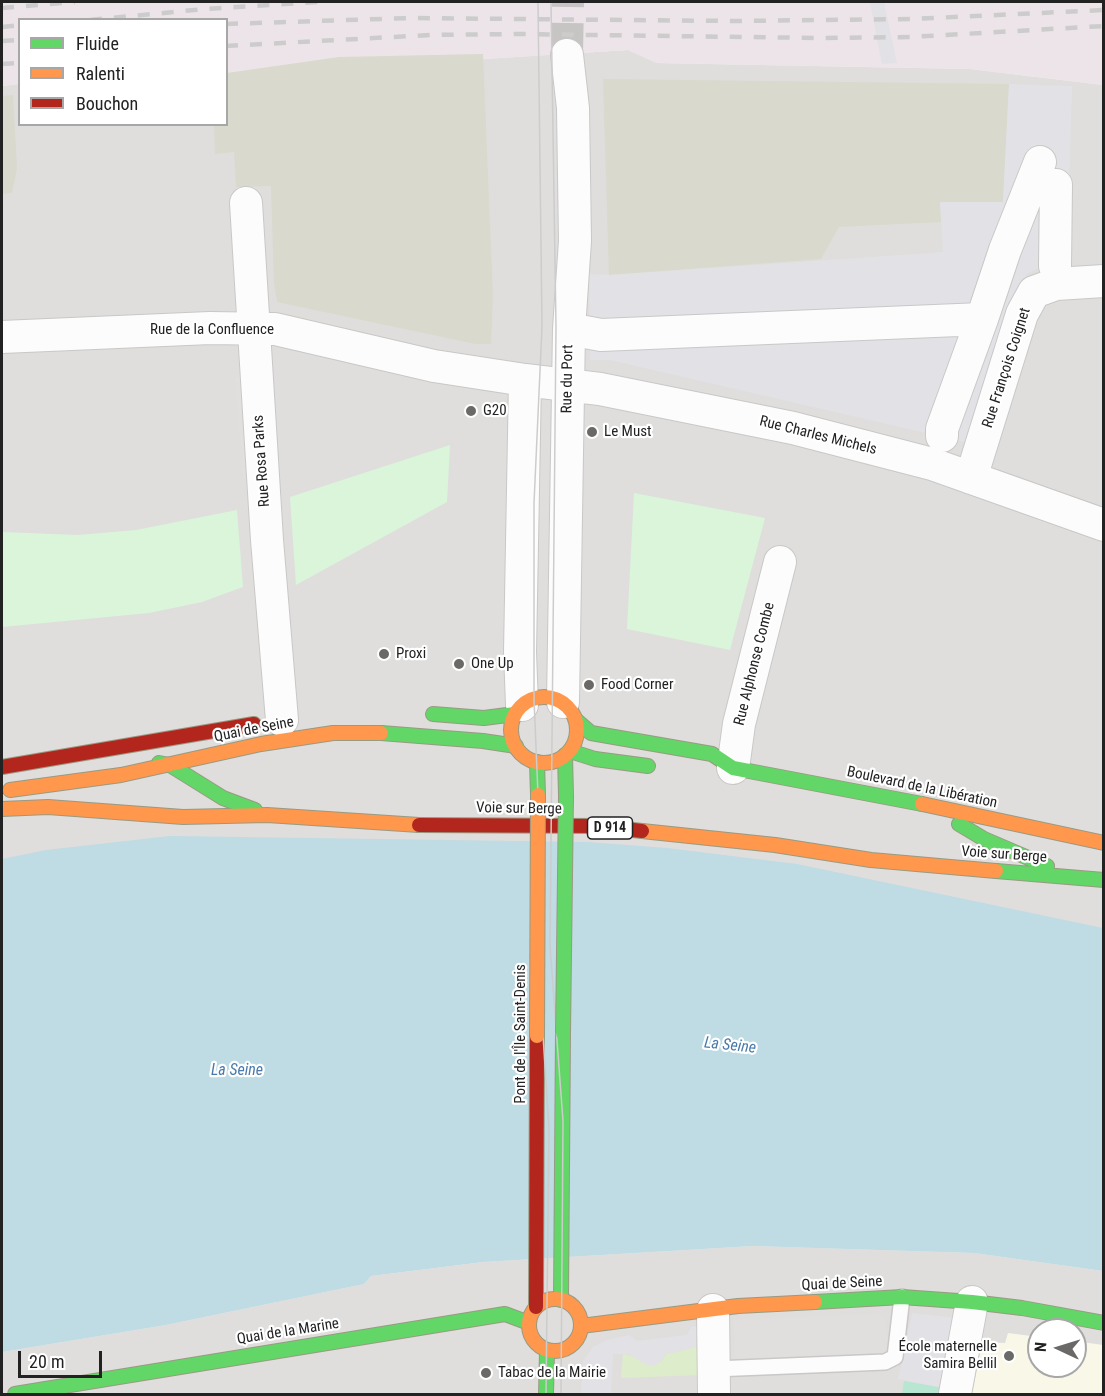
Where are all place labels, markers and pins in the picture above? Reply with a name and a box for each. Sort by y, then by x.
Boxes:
place label: G20 [483,402,507,420]
marker: G20 [464,404,478,418]
place label: Le Must [604,423,651,441]
marker: Le Must [585,425,599,439]
place label: Proxi [396,645,426,663]
marker: Proxi [377,647,391,661]
place label: One Up [471,655,514,673]
marker: One Up [452,657,466,671]
place label: Food Corner [601,676,673,694]
marker: Food Corner [582,678,596,692]
place label: École maternelle Samira Bellil [899,1338,997,1373]
marker: École maternelle Samira Bellil [1002,1349,1016,1363]
place label: Tabac de la Mairie [498,1364,606,1382]
marker: Tabac de la Mairie [479,1366,493,1380]

